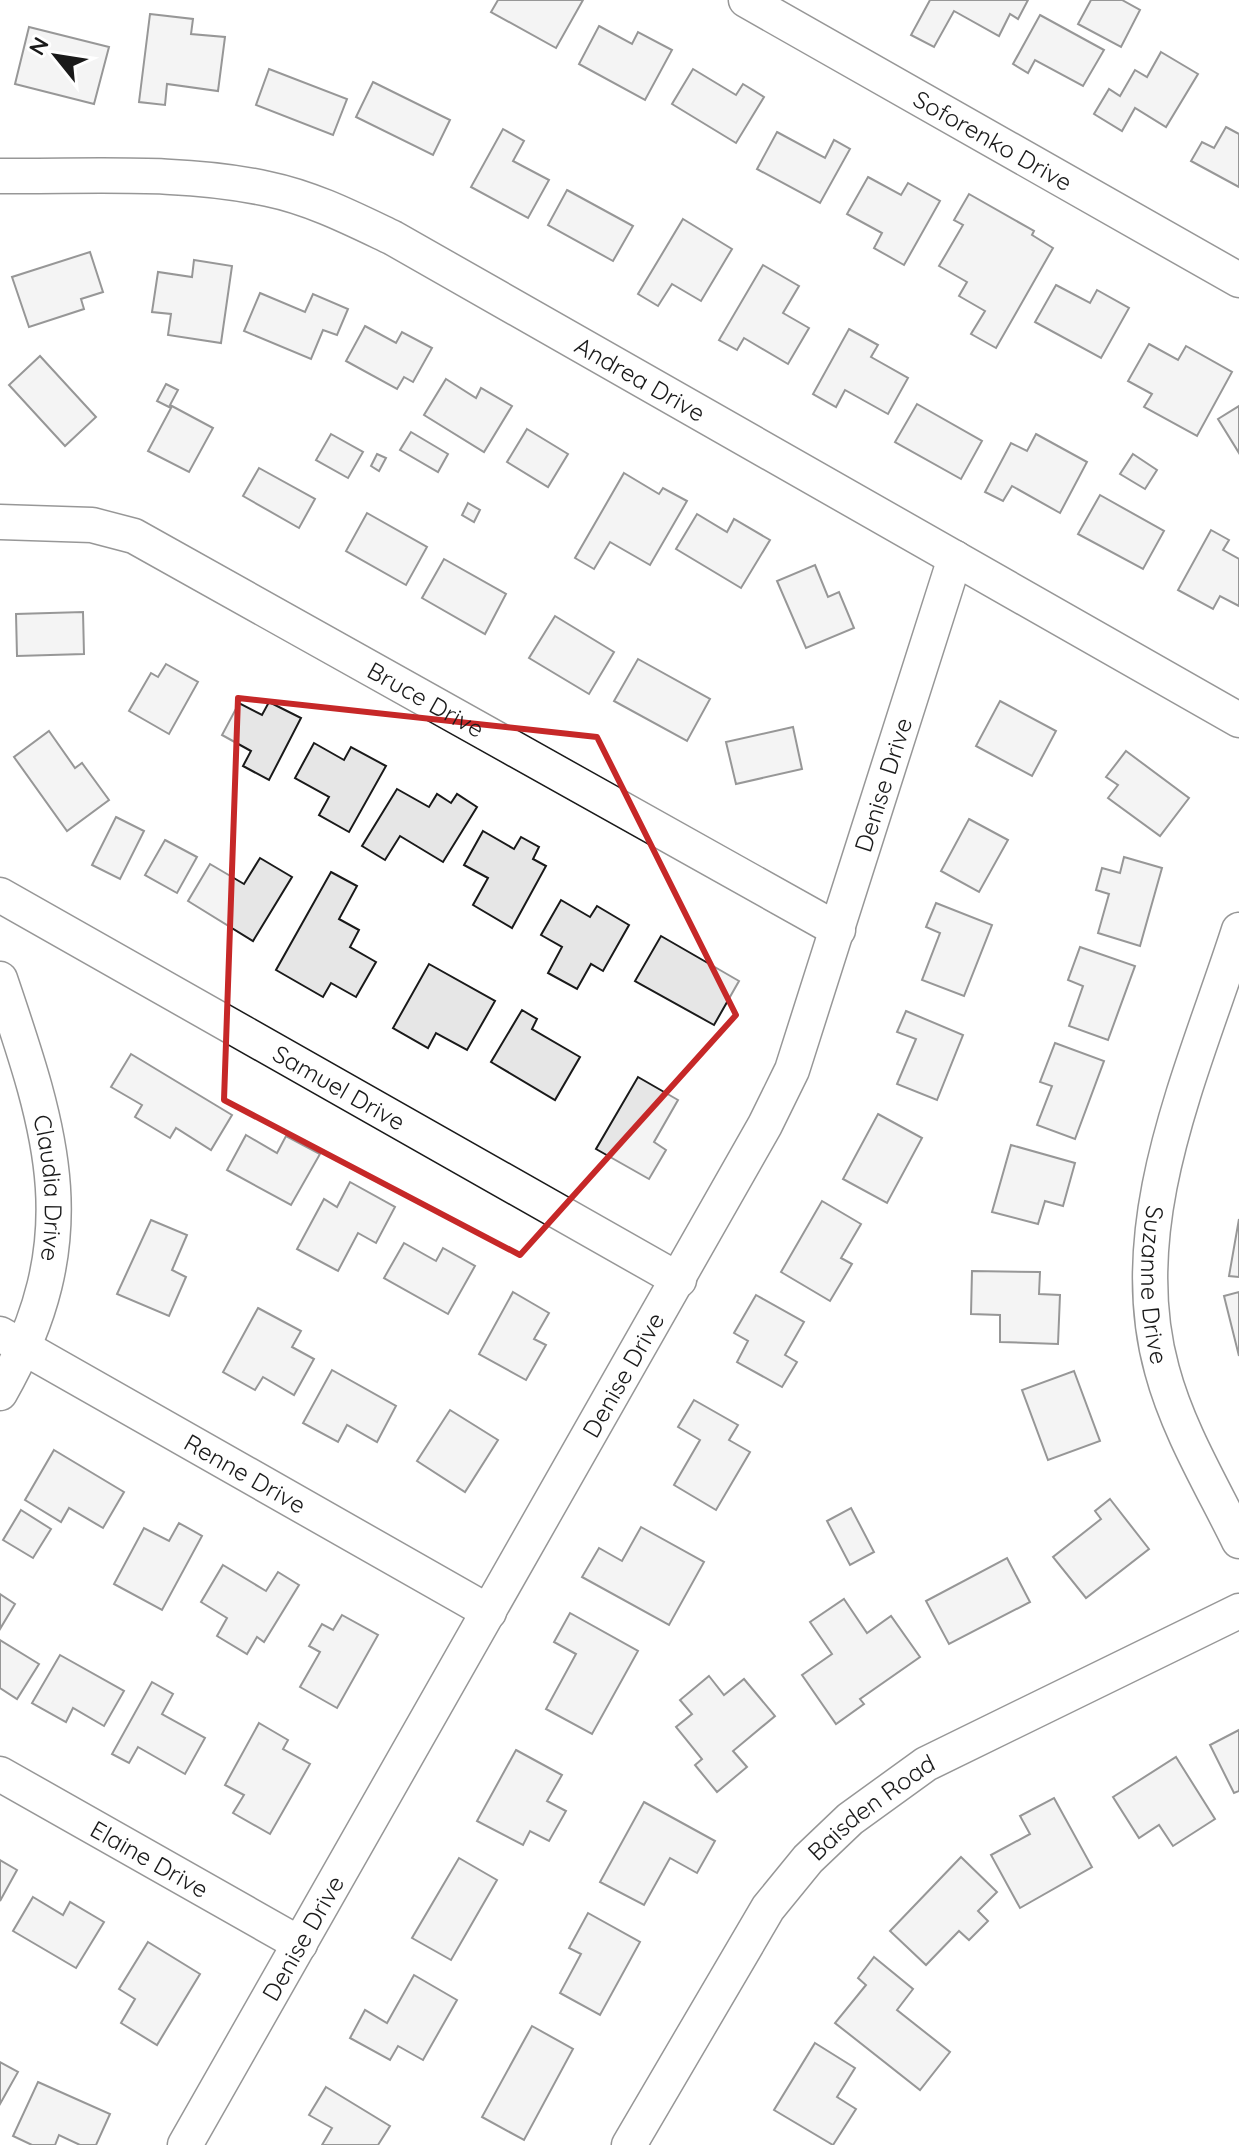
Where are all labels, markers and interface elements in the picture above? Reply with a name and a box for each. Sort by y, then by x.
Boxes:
north arrow [16,16,96,96]
text: N [23,32,55,60]
street label: Soforenko Drive [908,83,1078,197]
street label: Andrea Drive [570,330,711,428]
street label: Bruce Drive [362,655,489,744]
street label: Denise Drive [847,714,918,856]
street label: Samuel Drive [268,1038,411,1137]
street label: Claudia Drive [27,1112,69,1264]
street label: Suzanne Drive [1135,1204,1175,1367]
street label: Denise Drive [576,1307,670,1443]
street label: Renne Drive [179,1427,311,1520]
street label: Baisden Road [801,1747,939,1867]
street label: Elaine Drive [85,1814,214,1904]
street label: Denise Drive [255,1870,350,2006]

